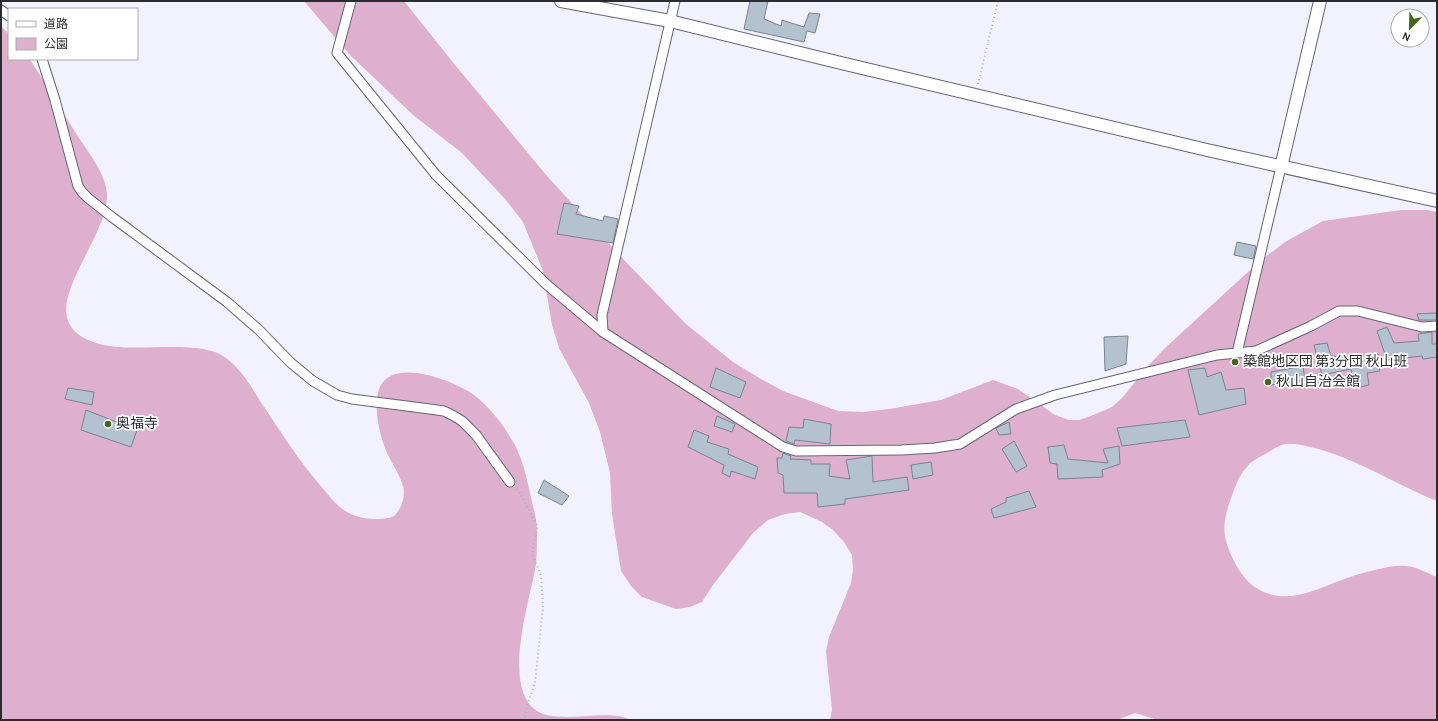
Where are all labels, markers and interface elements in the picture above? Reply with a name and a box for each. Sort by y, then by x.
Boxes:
legend [8,8,138,60]
north arrow [1390,8,1430,48]
text: 道路 [44,17,68,30]
text: N [1401,30,1412,43]
text: 公園 [44,38,68,50]
place label: 築館地区団 第3分団 秋山班 [1243,353,1407,369]
marker: 築館地区団 第3分団 秋山班 [1230,357,1240,367]
place label: 秋山自治会館 [1276,374,1360,389]
marker: 秋山自治会館 [1263,377,1273,387]
place label: 奥福寺 [116,416,158,431]
marker: 奥福寺 [103,419,113,429]

